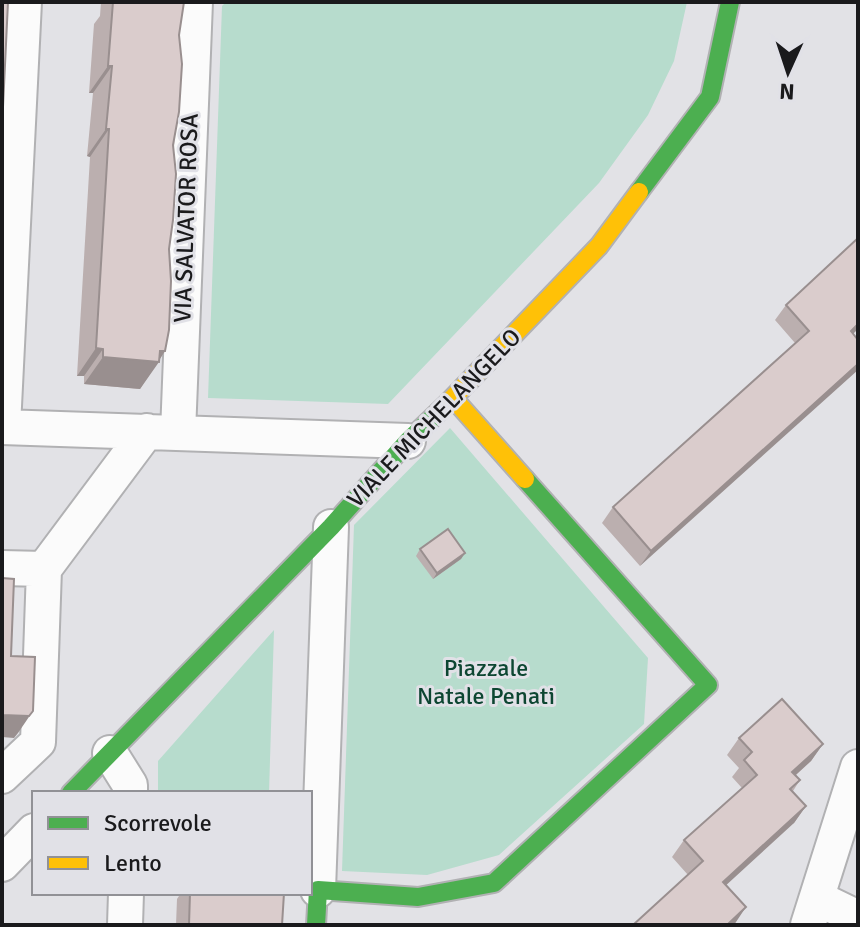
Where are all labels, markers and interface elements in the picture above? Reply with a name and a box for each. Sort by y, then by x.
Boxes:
north arrow [748,32,828,112]
text: N [779,78,795,105]
street label: VIA SALVATOR ROSA [167,113,205,323]
street label: VIALE MICHELANGELO [341,322,527,514]
park label: Piazzale Natale Penati [417,653,555,711]
legend [32,791,312,895]
text: Scorrevole [104,808,212,838]
text: Lento [104,848,162,878]

